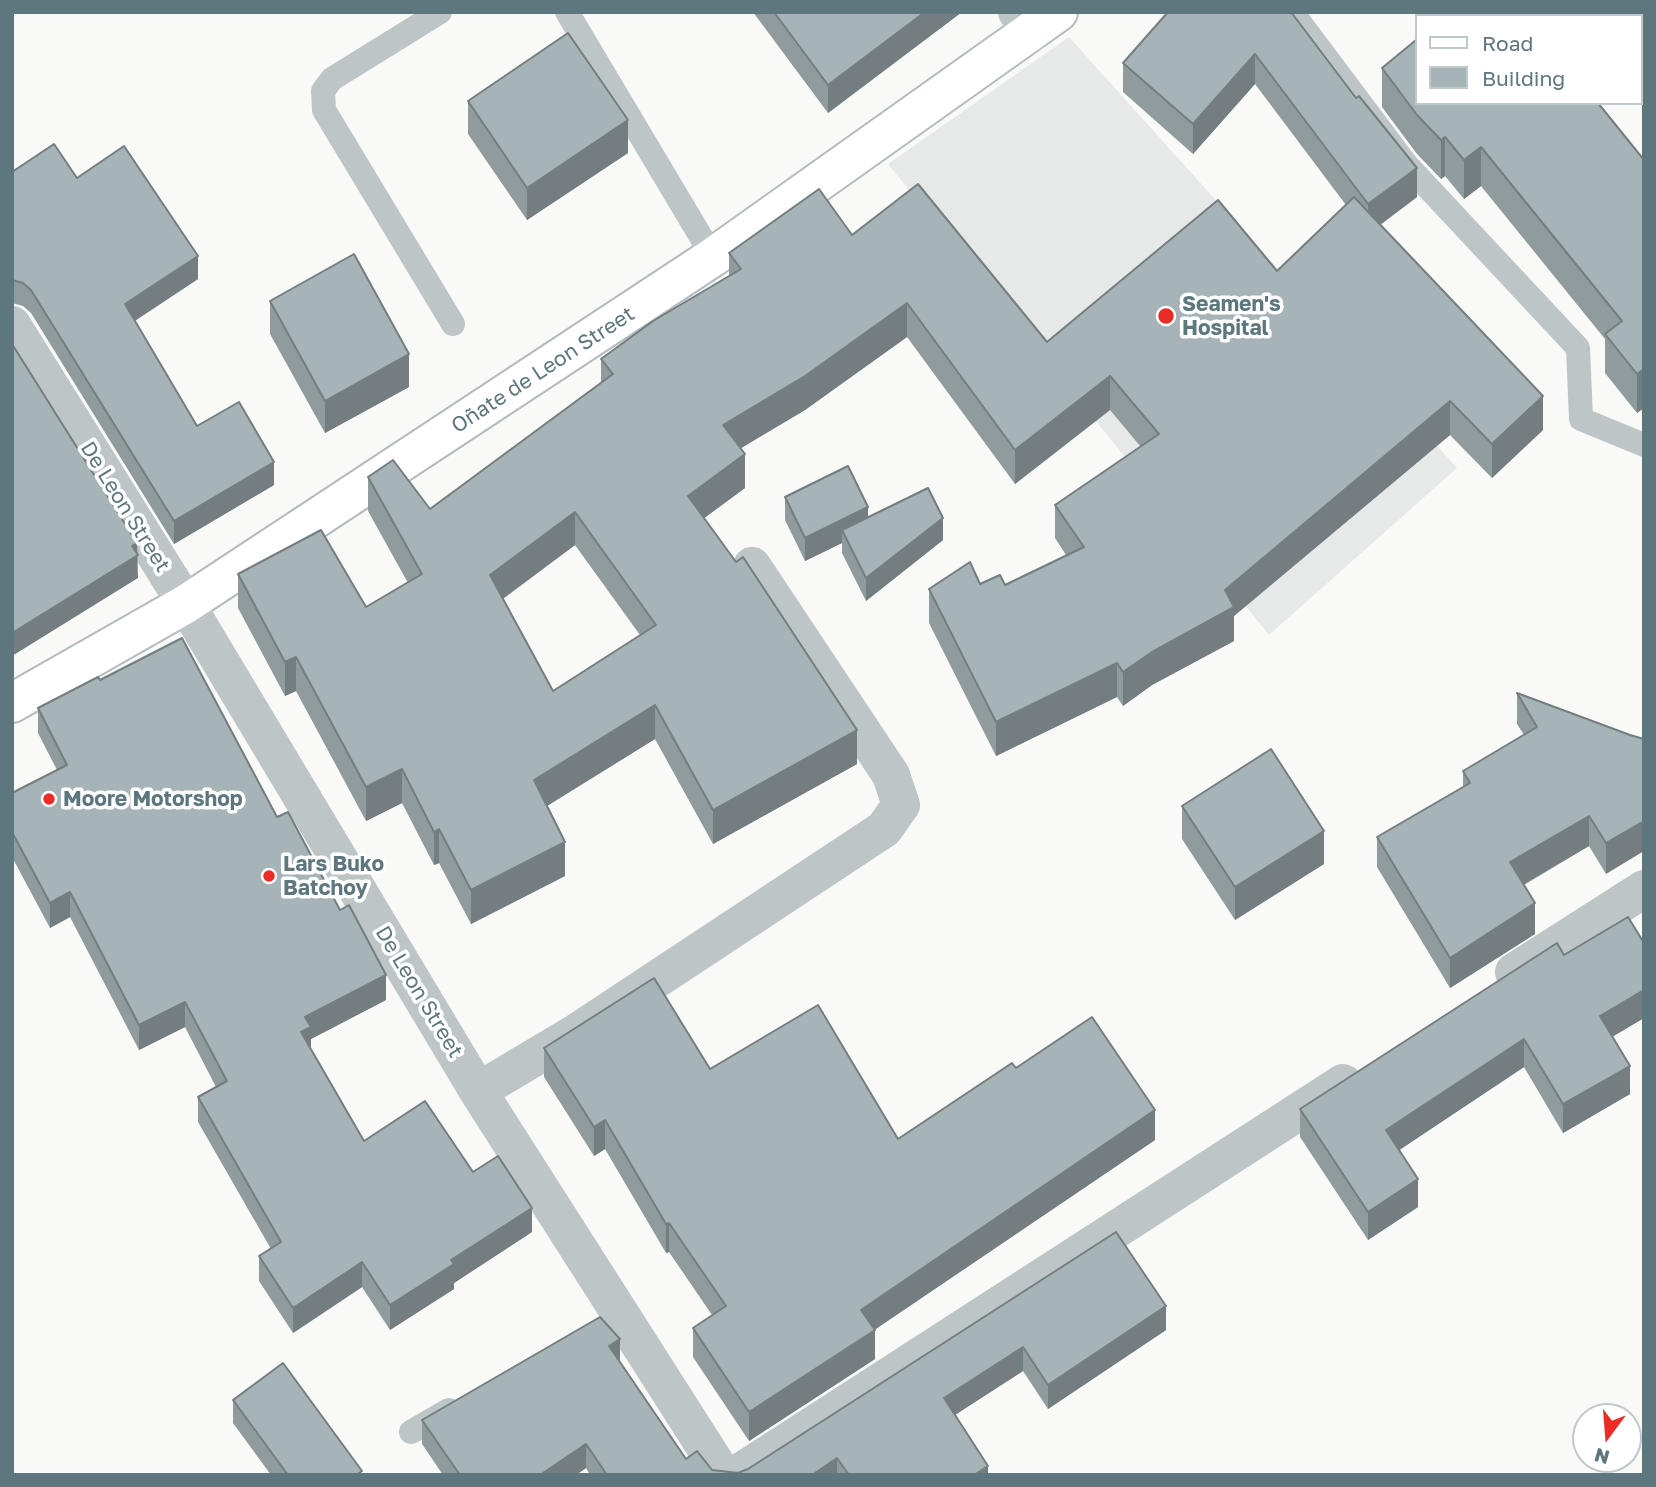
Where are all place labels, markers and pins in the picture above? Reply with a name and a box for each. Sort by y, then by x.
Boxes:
place label: Seamen's Hospital [1182,291,1281,341]
marker: Seamen's Hospital [1156,306,1176,326]
place label: Moore Motorshop [63,786,243,812]
marker: Moore Motorshop [41,791,57,807]
place label: Lars Buko Batchoy [283,851,384,901]
marker: Lars Buko Batchoy [261,868,277,884]

